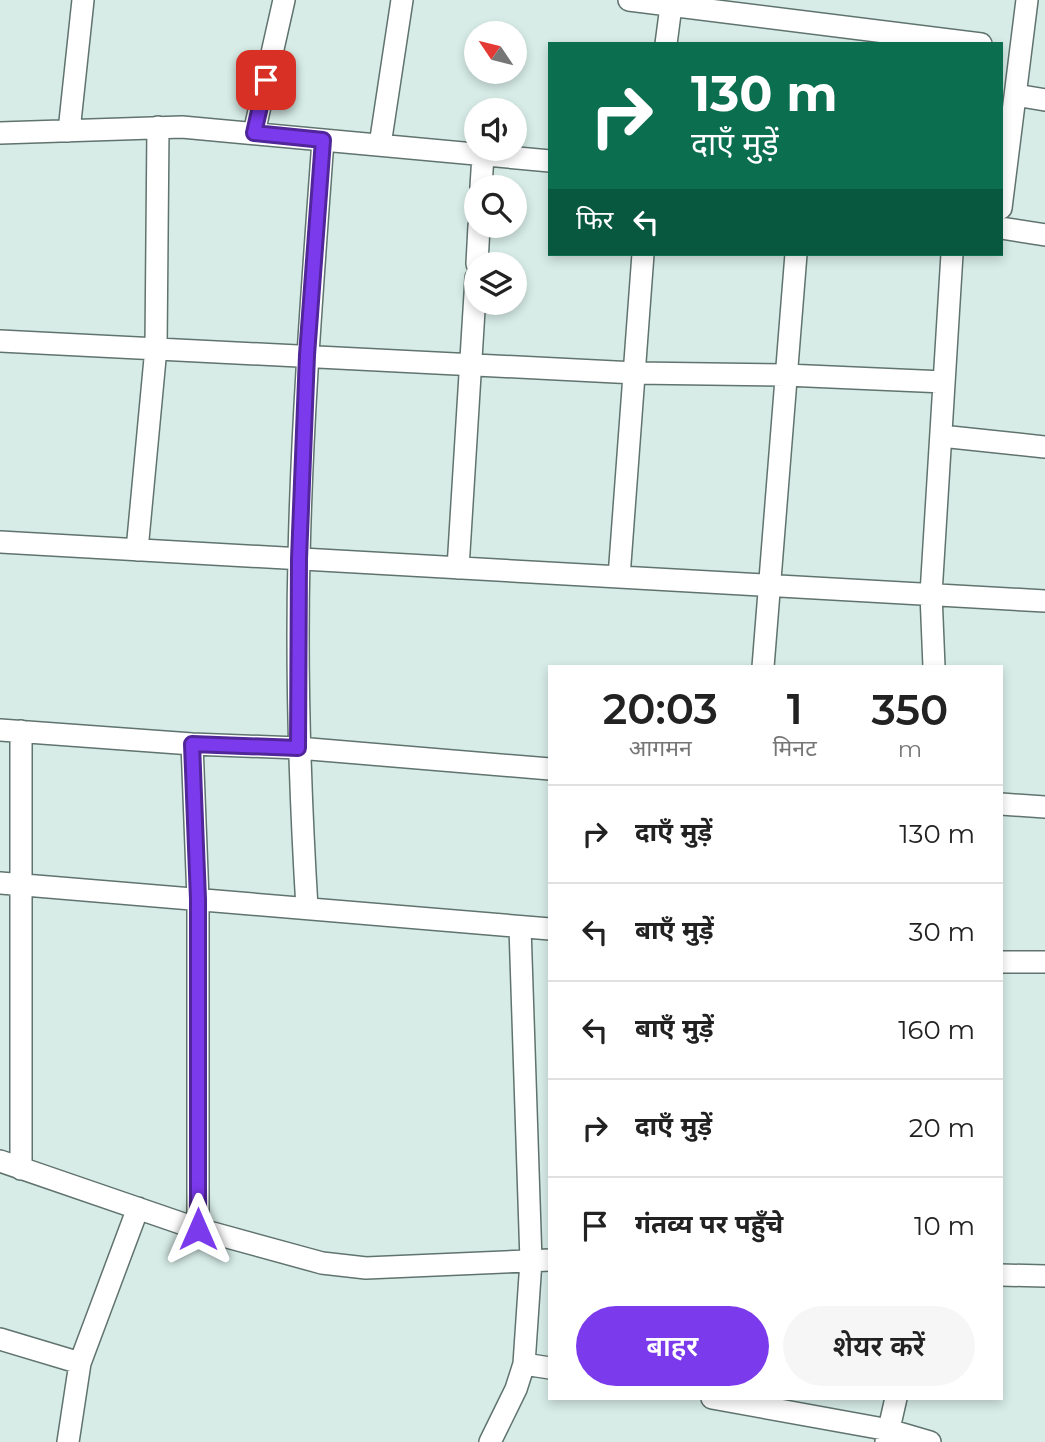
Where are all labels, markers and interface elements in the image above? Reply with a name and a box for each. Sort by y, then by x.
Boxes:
north arrow [464,21,527,84]
map controls [464,21,527,315]
pin [236,50,296,110]
icon: arrive [247,61,285,99]
text: 130 m [691,64,838,123]
icon: right [576,70,667,161]
button: sound [464,98,527,161]
text: दाएँ मुड़ें [691,124,779,163]
button: search [464,175,527,238]
icon: left [627,203,665,241]
text: फिर [576,204,613,236]
button: layers [464,252,527,315]
text: 20:03 [603,683,718,735]
text: 1 [787,683,803,735]
text: 350 [871,684,948,736]
text: आगमन [629,734,692,762]
text: मिनट [773,734,817,762]
text: m [898,735,922,763]
icon: right [576,815,614,853]
text: दाएँ मुड़ें [635,816,712,848]
text: 130 m [899,818,975,850]
icon: left [576,913,614,951]
text: बाएँ मुड़ें [635,914,714,946]
text: 30 m [909,916,975,948]
icon: left [576,1011,614,1049]
text: बाएँ मुड़ें [635,1012,714,1044]
text: 160 m [898,1014,975,1046]
icon: right [576,1109,614,1147]
text: दाएँ मुड़ें [635,1110,712,1142]
text: 20 m [909,1112,975,1144]
position arrow [161,1192,235,1266]
icon: arrive [576,1207,614,1245]
text: गंतव्य पर पहुँचे [635,1208,783,1240]
text: 10 m [914,1210,975,1242]
button: बाहर [576,1306,769,1386]
button: शेयर करें [783,1306,975,1386]

